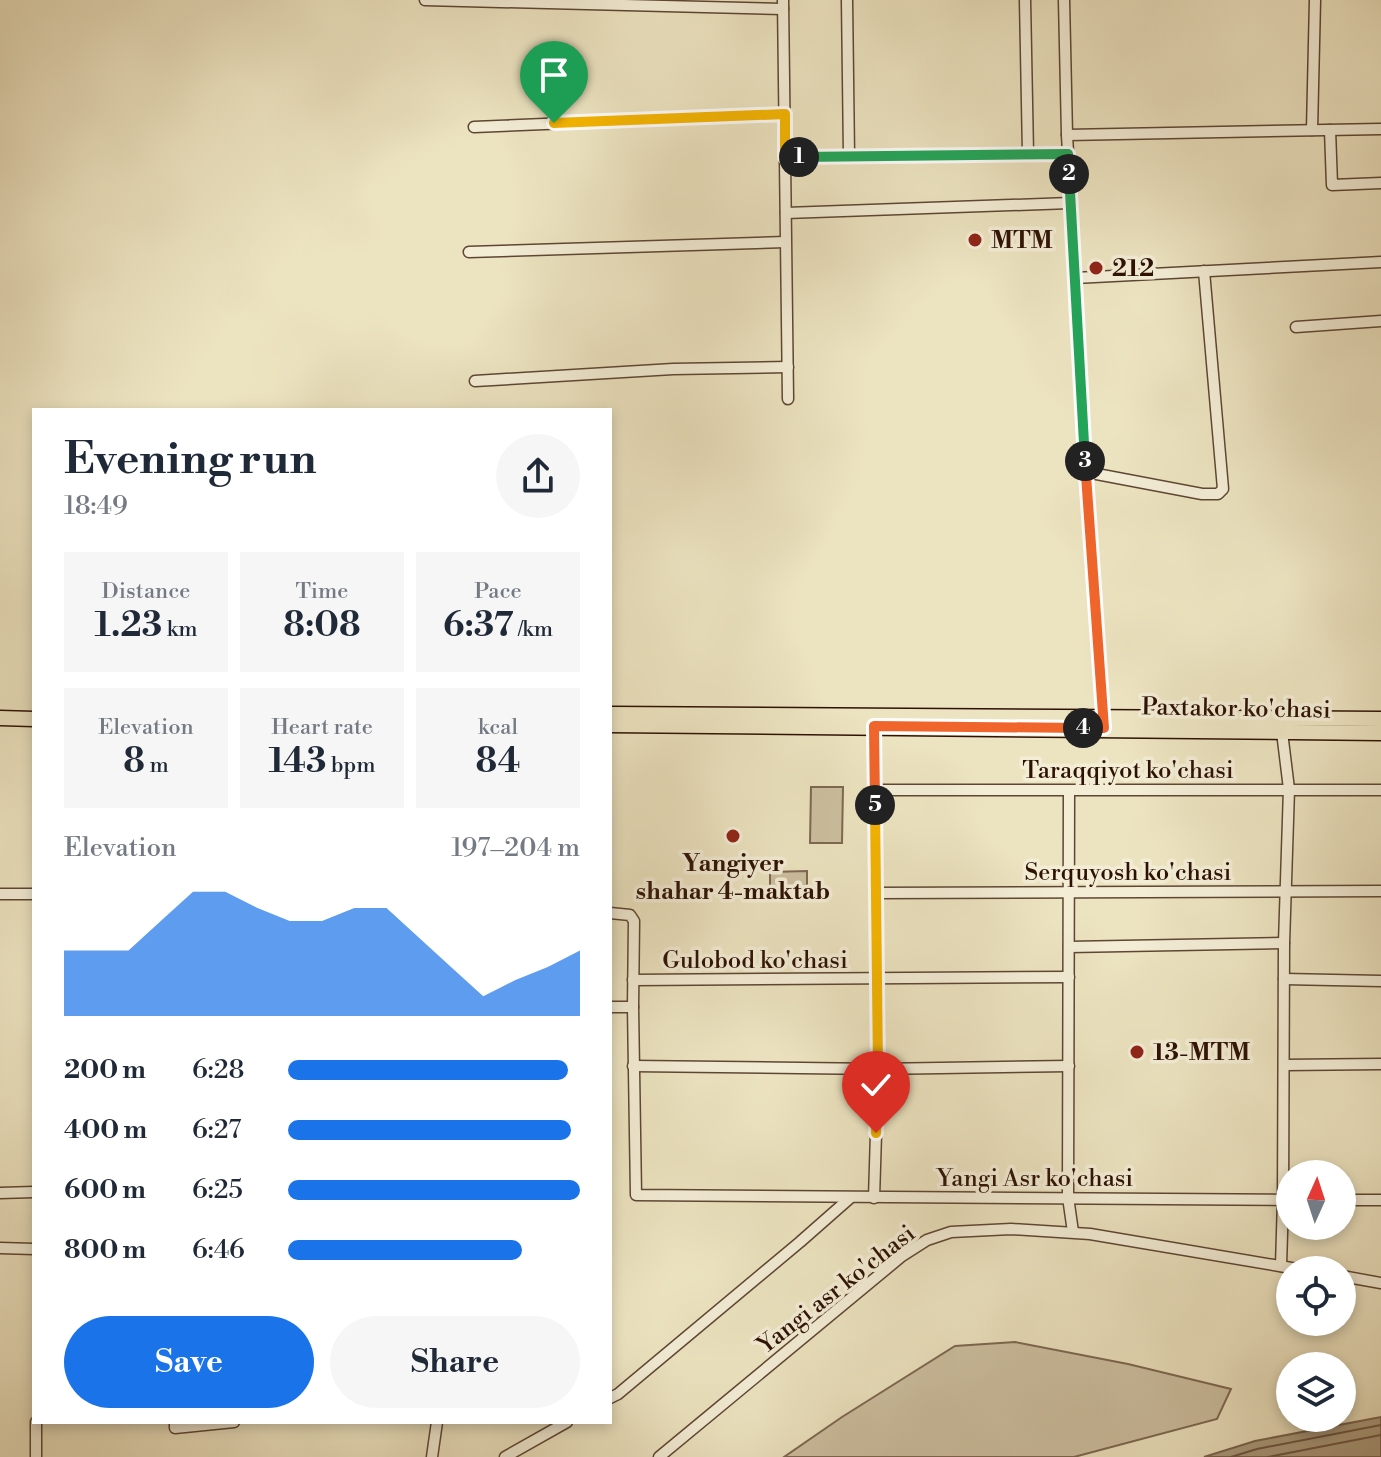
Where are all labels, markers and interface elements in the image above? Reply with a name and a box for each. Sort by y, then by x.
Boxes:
pin [520,41,588,123]
icon: arrive [532,53,576,97]
pin: 1 [779,137,819,177]
text: 1 [794,143,804,170]
pin: 2 [1049,154,1089,194]
text: 2 [1062,160,1076,187]
place label: MTM [991,226,1053,256]
marker: MTM [966,231,984,249]
place label: 212 [1112,254,1154,284]
marker: 212 [1087,259,1105,277]
text: Evening run [64,432,317,487]
button: share [496,434,580,518]
pin: 3 [1065,441,1105,481]
text: 3 [1078,447,1092,474]
text: 18:49 [64,490,128,522]
text: Distance [102,578,190,605]
text: Time [296,578,348,605]
text: Pace [474,578,522,605]
text: 1.23 [95,605,162,647]
text: 8:08 [283,605,361,647]
text: 6:37 [443,605,513,647]
text: km [162,616,197,643]
text: /km [513,616,553,643]
street label: Paxtakor ko'chasi [1141,692,1331,726]
pin: 4 [1063,708,1103,748]
text: Elevation [98,714,194,741]
text: Heart rate [271,714,373,741]
text: kcal [478,714,518,741]
text: 4 [1076,714,1090,741]
text: 8 [123,741,145,783]
text: 143 [268,741,327,783]
text: 84 [476,741,520,783]
text: m [145,752,169,779]
text: bpm [327,752,376,779]
street label: Taraqqiyot ko'chasi [1022,756,1234,786]
pin: 5 [855,785,895,825]
text: 5 [868,791,882,818]
marker: Yangiyer shahar 4-maktab [724,827,742,845]
text: Elevation [64,832,177,864]
text: 197–204 m [451,832,580,864]
place label: Yangiyer shahar 4-maktab [636,849,830,907]
street label: Serquyosh ko'chasi [1025,858,1232,888]
street label: Gulobod ko'chasi [662,946,848,976]
place label: 13-MTM [1153,1038,1250,1068]
marker: 13-MTM [1128,1043,1146,1061]
pin [842,1051,910,1133]
text: 200 m [64,1054,146,1086]
text: 6:28 [192,1054,244,1086]
icon: check [854,1063,898,1107]
text: 400 m [64,1114,147,1146]
text: 6:27 [192,1114,241,1146]
north arrow [1276,1160,1356,1240]
map controls [1276,1160,1356,1432]
street label: Yangi Asr ko'chasi [935,1164,1133,1194]
text: 600 m [64,1174,146,1206]
text: 6:25 [192,1174,243,1206]
street label: Yangi asr ko'chasi [750,1219,922,1362]
text: 800 m [64,1234,146,1266]
text: 6:46 [192,1234,245,1266]
button: locate [1276,1256,1356,1336]
button: Save [64,1316,314,1408]
button: Share [330,1316,580,1408]
button: layers [1276,1352,1356,1432]

